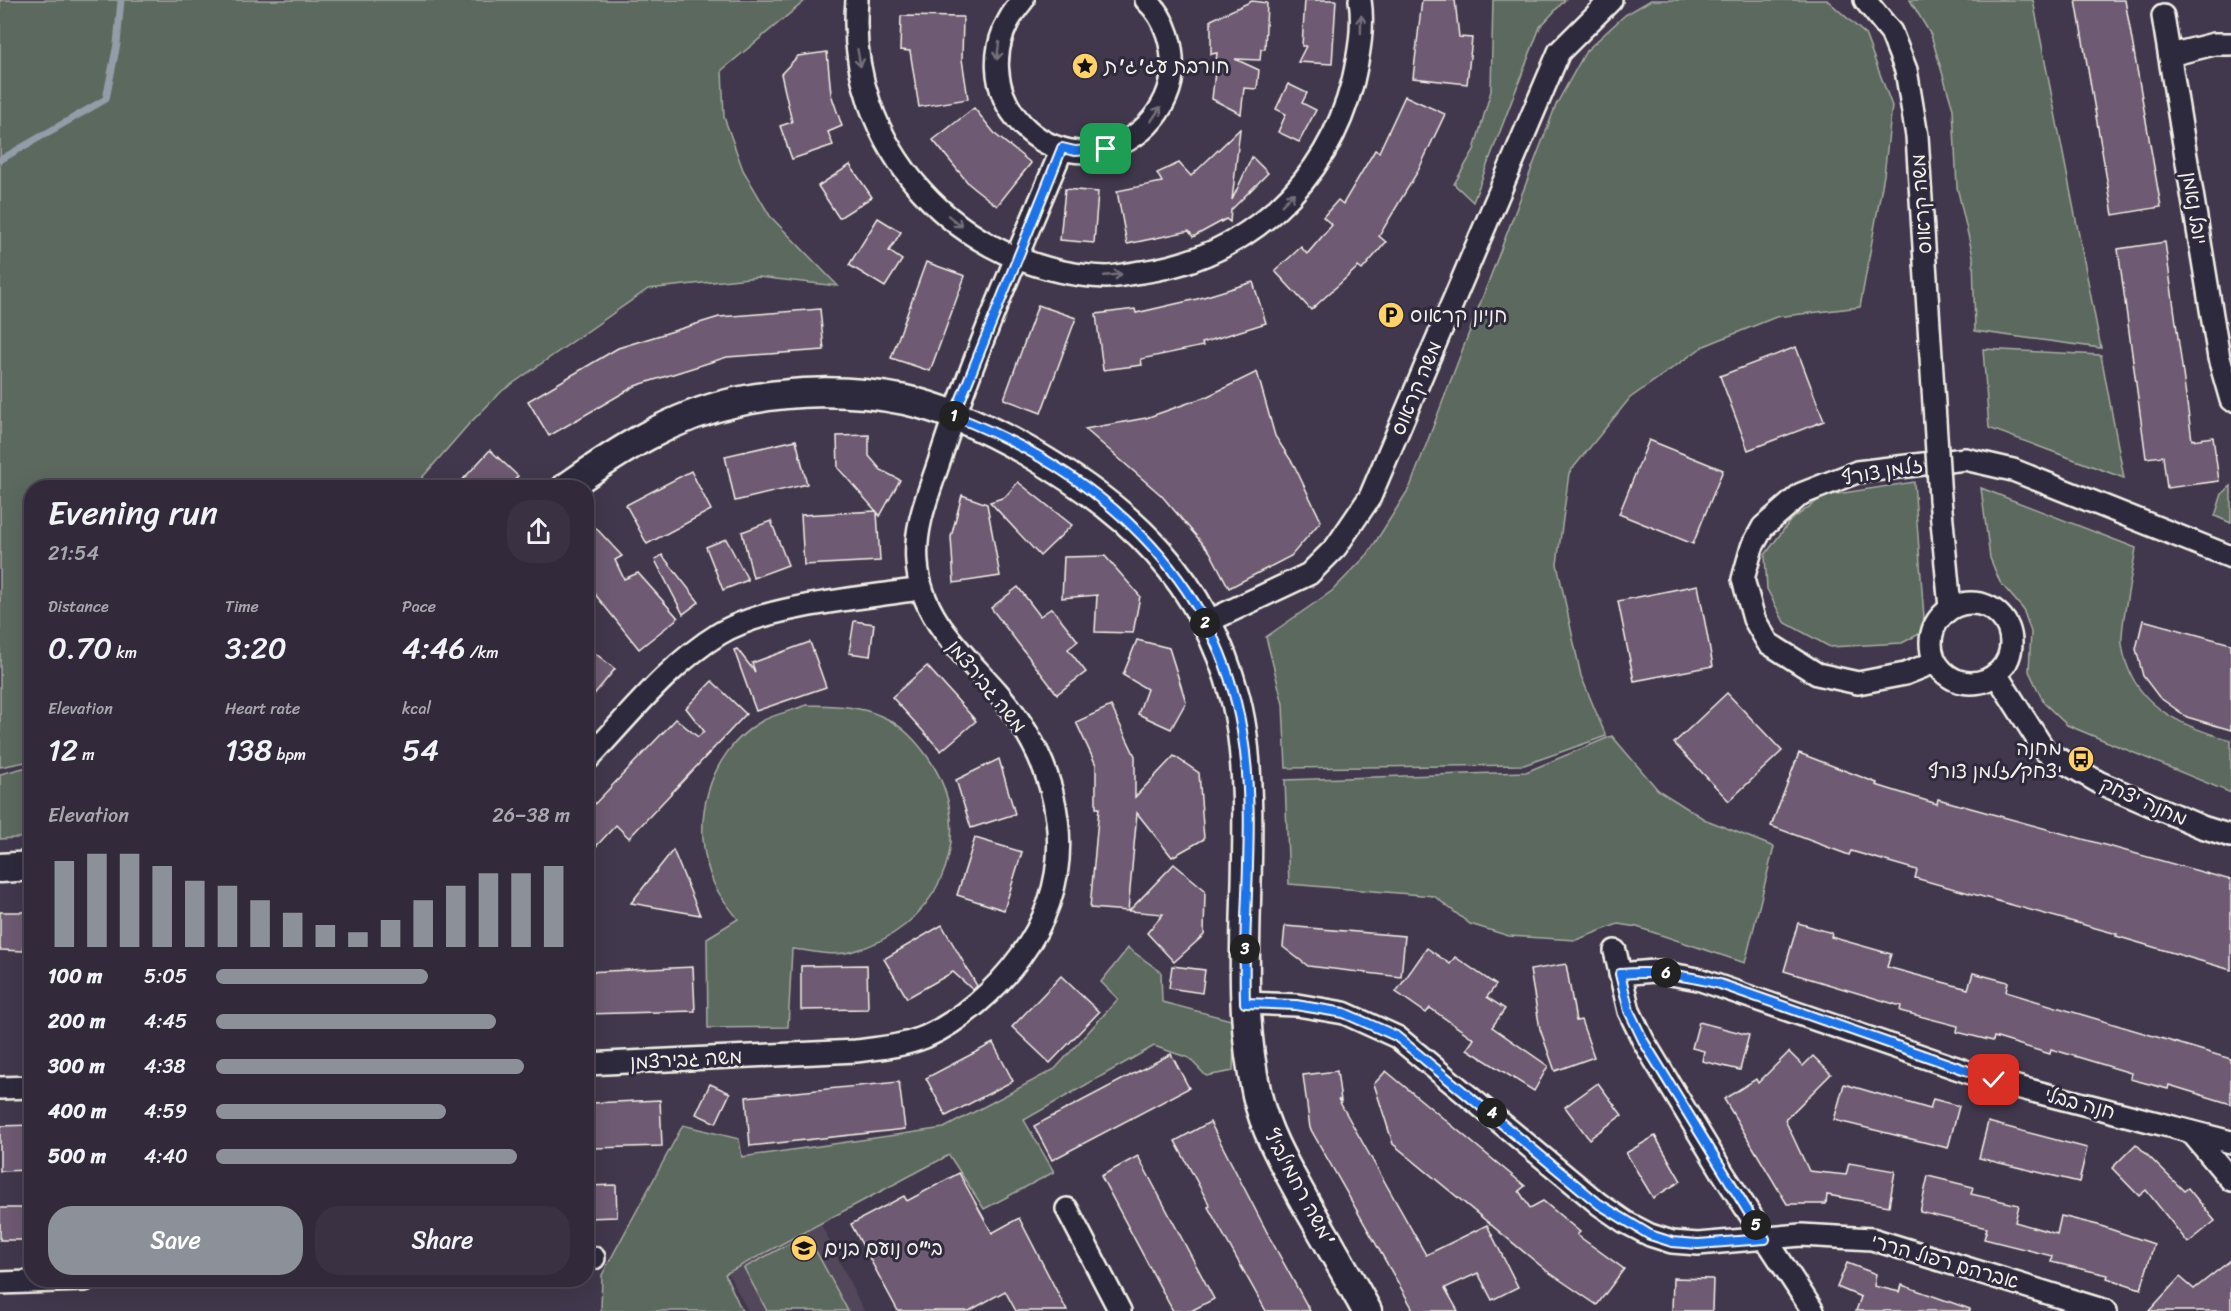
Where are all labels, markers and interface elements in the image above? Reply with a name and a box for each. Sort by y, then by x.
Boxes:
one-way arrow [1355,14,1367,34]
one-way arrow [993,41,1004,61]
one-way arrow [853,48,864,67]
place label: חורבת עג'ג'ת [1103,49,1230,84]
place icon: חורבת עג'ג'ת [1070,51,1100,81]
one-way arrow [1150,106,1162,122]
pin [1080,123,1131,174]
icon: arrive [1089,132,1122,165]
street label: משה קראוס [1901,153,1942,255]
street label: יובל נאמן [2171,169,2218,247]
one-way arrow [1280,192,1295,206]
one-way arrow [946,215,962,228]
one-way arrow [1103,269,1123,280]
place label: חניון קראוס [1410,298,1507,333]
parking icon: חניון קראוס [1376,300,1406,330]
street label: משה קראוס [1381,335,1452,441]
pin: 1 [939,401,969,431]
text: 1 [951,401,957,430]
street label: זלמן צורף [1839,447,1926,496]
text: Evening run [48,484,218,542]
button: share [507,500,570,563]
text: 21:54 [48,536,99,571]
text: Distance [48,592,109,621]
text: Time [225,592,259,621]
text: Pace [402,592,436,621]
pin: 2 [1190,608,1220,638]
text: 2 [1200,608,1210,637]
text: 0.70 [48,621,112,675]
text: 3:20 [225,621,287,675]
text: 4:46 [402,621,466,675]
street label: משה גבירצמן [938,632,1036,741]
text: km [112,638,137,667]
text: /km [466,638,499,667]
text: Elevation [48,694,113,723]
text: Heart rate [225,694,300,723]
text: kcal [402,694,431,723]
text: 12 [48,723,78,777]
text: 138 [225,723,272,777]
text: 54 [402,723,439,777]
place label: מחנה יצחק/זלמן צורף [1928,731,2062,789]
text: m [78,740,95,769]
text: bpm [272,740,306,769]
bus stop icon: מחנה יצחק/זלמן צורף [2066,744,2096,774]
street label: מחנה יצחק [2094,767,2193,836]
text: Elevation [48,798,129,833]
text: 26–38 m [492,798,570,833]
pin: 3 [1230,934,1260,964]
text: 3 [1241,934,1249,963]
pin: 6 [1651,958,1681,988]
text: 6 [1661,958,1671,987]
text: 100 m [48,959,102,994]
text: 5:05 [144,959,187,994]
text: 200 m [48,1004,105,1039]
text: 4:45 [144,1004,187,1039]
street label: משה גבירצמן [629,1039,743,1080]
text: 300 m [48,1049,105,1084]
text: 4:38 [144,1049,186,1084]
pin [1968,1054,2019,1105]
icon: check [1977,1063,2010,1096]
street label: חנה בבלי [2041,1077,2119,1130]
text: 400 m [48,1094,106,1129]
text: 4:59 [144,1094,187,1129]
pin: 4 [1477,1098,1507,1128]
text: 4 [1487,1098,1497,1127]
street label: משה רחמילביץ' [1254,1122,1345,1252]
text: 500 m [48,1139,106,1174]
text: 4:40 [144,1139,188,1174]
button: Save [48,1206,303,1275]
button: Share [315,1206,570,1275]
pin: 5 [1741,1210,1771,1240]
text: 5 [1751,1210,1761,1239]
street label: אברהם רפול הררי [1867,1224,2023,1299]
place label: בי"ס נועם בנים [824,1231,943,1266]
school or university icon: בי"ס נועם בנים [789,1233,819,1263]

